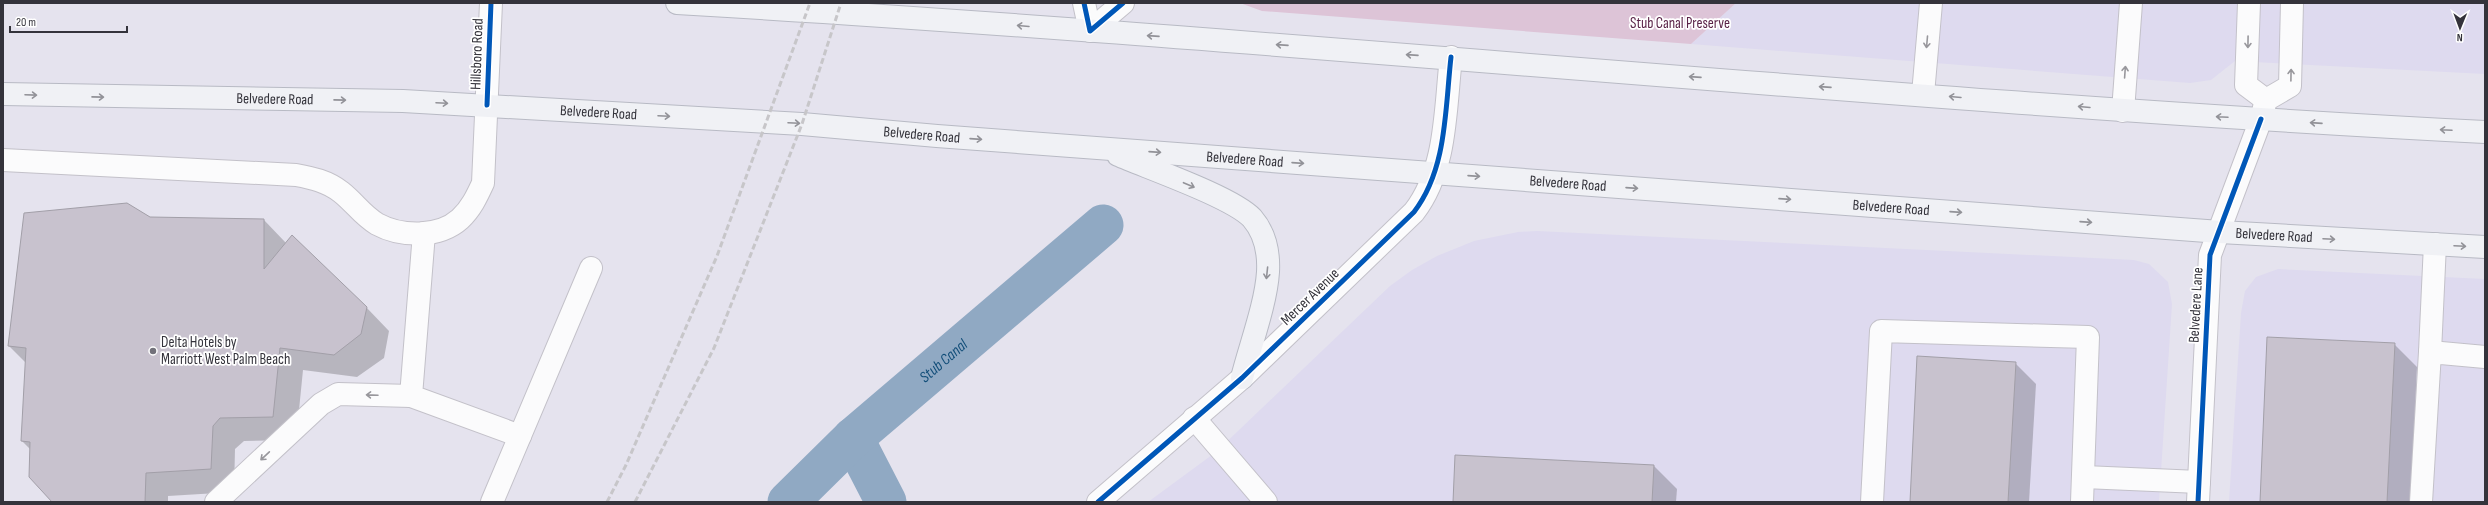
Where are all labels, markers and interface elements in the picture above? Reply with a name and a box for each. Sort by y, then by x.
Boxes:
scale bar [10,8,127,34]
north arrow [2440,8,2480,48]
park label: Stub Canal Preserve [1630,14,1730,33]
text: 20 m [16,15,36,30]
street label: Hillsboro Road [466,18,488,90]
one-way arrow [1017,22,1030,29]
text: N [2457,31,2463,44]
one-way arrow [1147,32,1160,39]
one-way arrow [1924,35,1931,48]
one-way arrow [2244,35,2252,48]
one-way arrow [1276,42,1289,49]
one-way arrow [1406,51,1419,58]
one-way arrow [2122,66,2129,79]
one-way arrow [2287,69,2294,82]
one-way arrow [1689,73,1702,80]
one-way arrow [1819,83,1832,90]
street label: Belvedere Road [236,89,314,109]
one-way arrow [24,91,37,99]
one-way arrow [91,93,104,100]
one-way arrow [1949,93,1962,100]
one-way arrow [333,96,346,104]
one-way arrow [435,99,448,107]
street label: Belvedere Road [560,101,638,124]
one-way arrow [2078,104,2091,111]
one-way arrow [657,113,670,120]
one-way arrow [2216,113,2229,120]
one-way arrow [2310,119,2323,126]
one-way arrow [787,120,800,127]
street label: Belvedere Road [883,122,961,147]
one-way arrow [2440,126,2453,134]
one-way arrow [969,135,982,142]
street label: Belvedere Road [1206,147,1284,171]
one-way arrow [1148,148,1161,155]
one-way arrow [1291,159,1304,166]
street label: Belvedere Road [1529,171,1607,196]
one-way arrow [1467,172,1480,179]
one-way arrow [1183,182,1195,189]
one-way arrow [1625,184,1638,191]
street label: Belvedere Road [1852,195,1930,220]
one-way arrow [1778,196,1791,203]
one-way arrow [1949,209,1962,216]
one-way arrow [2079,219,2092,226]
street label: Belvedere Road [2235,223,2313,247]
one-way arrow [2322,235,2335,242]
one-way arrow [2453,242,2466,249]
street label: Mercer Avenue [1277,264,1343,330]
one-way arrow [1264,266,1271,279]
street label: Belvedere Lane [2185,267,2207,343]
place label: Delta Hotels by Marriott West Palm Beach [161,333,290,369]
water label: Stub Canal [915,334,972,387]
marker: Delta Hotels by Marriott West Palm Beach [148,346,158,356]
one-way arrow [366,391,379,399]
one-way arrow [260,451,270,461]

